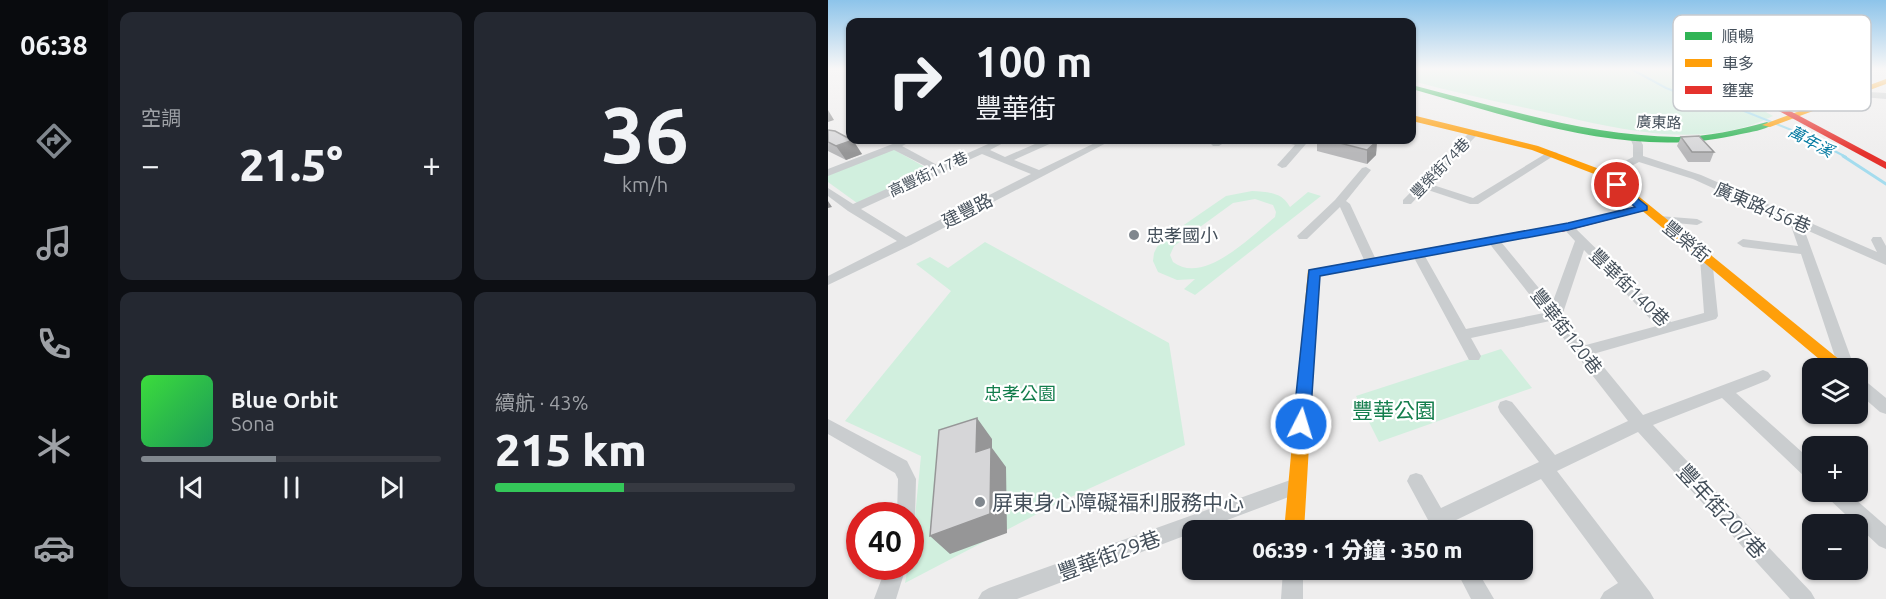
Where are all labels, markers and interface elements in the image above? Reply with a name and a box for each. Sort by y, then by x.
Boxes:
legend [1673,15,1871,111]
text: 順暢 [1722,27,1754,45]
text: 06:38 [20,30,88,60]
text: 100 m [975,38,1092,85]
icon: right [876,42,954,120]
text: 車多 [1722,54,1754,72]
text: 壅塞 [1722,81,1754,99]
text: 36 [601,90,689,178]
text: 豐華街 [975,93,1056,123]
text: 空調 [141,106,181,129]
street label: 廣東路 [1636,113,1682,131]
icon: directions [33,120,75,162]
water label: 萬年溪 [1786,122,1838,161]
street label: 豐榮街74巷 [1407,134,1473,202]
text: 21.5° [239,139,343,190]
text: − [141,146,160,183]
text: + [422,146,441,183]
street label: 高豐街117巷 [886,148,970,200]
pin [1591,159,1642,210]
icon: arrive [1600,168,1633,201]
text: km/h [622,173,668,196]
street label: 廣東路456巷 [1712,178,1814,236]
street label: 建豐路 [938,189,996,231]
street label: 豐榮街 [1660,216,1714,266]
icon: music [33,222,75,264]
place label: 忠孝國小 [1146,225,1218,245]
marker: 忠孝國小 [1127,228,1141,242]
street label: 豐華街140巷 [1586,244,1674,330]
street label: 豐華街120巷 [1528,284,1606,378]
icon: phone [33,323,75,365]
map controls [1802,358,1868,580]
button: layers [1802,358,1868,424]
park label: 忠孝公園 [984,383,1056,403]
text: Blue Orbit [231,387,338,412]
text: 續航 · 43% [495,391,588,414]
position arrow [1269,392,1333,456]
park label: 豐華公園 [1352,398,1436,422]
text: Sona [231,412,275,435]
text: 215 km [495,424,647,475]
icon: climate [33,425,75,467]
button: + [1802,436,1868,502]
street label: 豐年街207巷 [1672,459,1772,563]
icon: previous [175,471,208,504]
icon: pause [275,471,308,504]
icon: next [375,471,408,504]
place label: 屏東身心障礙福利服務中心 [992,490,1244,514]
marker: 屏東身心障礙福利服務中心 [973,495,987,509]
speed limit sign: 40 [846,502,924,580]
button: − [1802,514,1868,580]
street label: 豐華街29巷 [1054,525,1164,585]
icon: car [33,527,75,569]
text: 06:39 · 1 分鐘 · 350 m [1252,537,1463,562]

